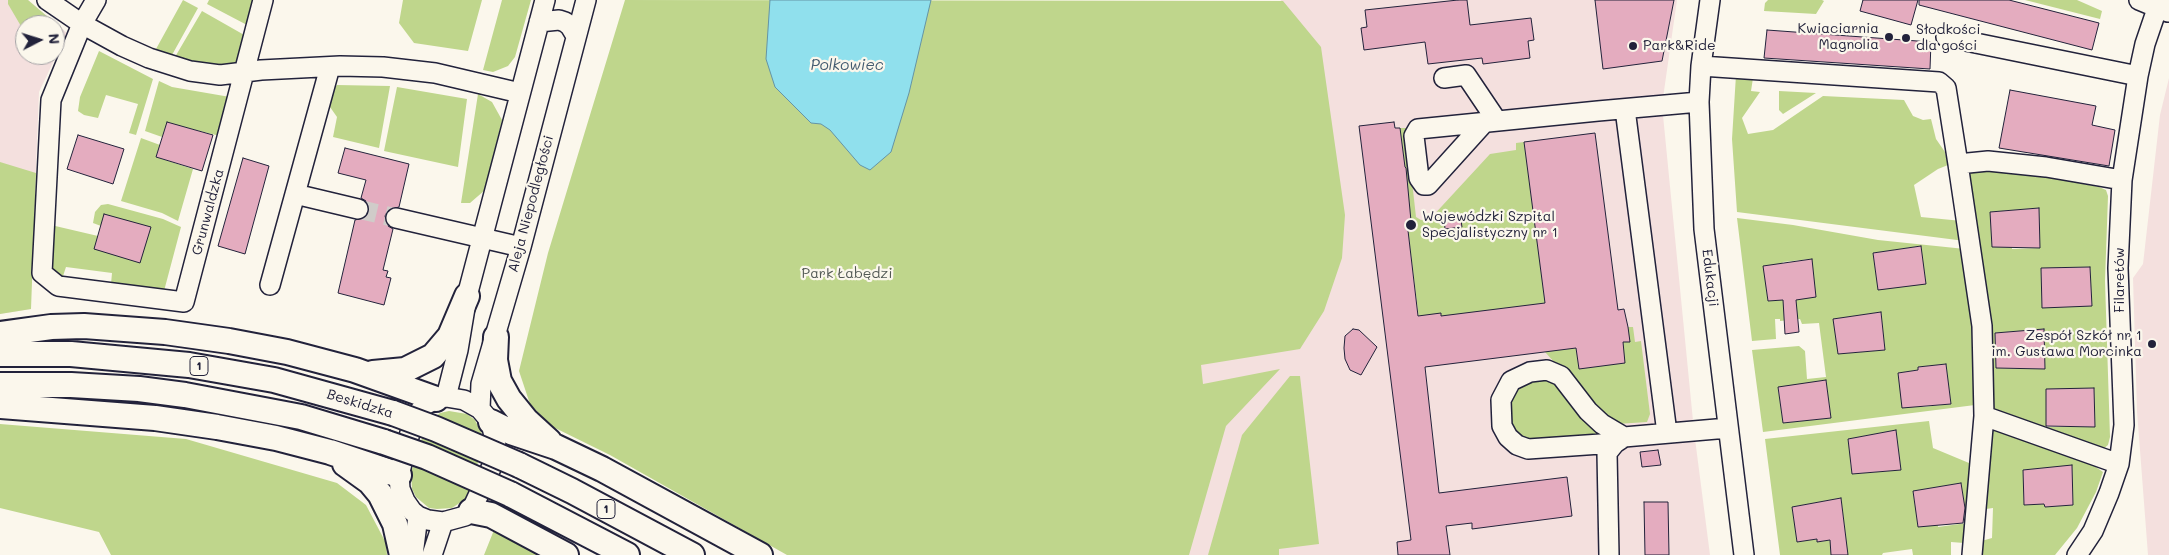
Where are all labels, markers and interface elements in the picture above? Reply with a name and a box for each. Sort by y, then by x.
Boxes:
north arrow [15,15,65,65]
place label: Kwiaciarnia Magnolia [1798,21,1879,54]
place label: Słodkości dla gości [1916,22,1980,54]
marker: Kwiaciarnia Magnolia [1883,31,1895,43]
marker: Słodkości dla gości [1900,32,1912,44]
text: N [45,33,64,45]
place label: Park&Ride [1643,38,1716,54]
marker: Park&Ride [1627,40,1639,52]
water label: Polkowiec [810,56,884,74]
street label: Aleja Niepodległości [505,134,557,274]
street label: Grunwaldzka [188,167,228,257]
place label: Wojewódzki Szpital Specjalistyczny nr 1 [1422,209,1558,242]
marker: Wojewódzki Szpital Specjalistyczny nr 1 [1404,218,1418,232]
street label: Filaretów [2112,247,2128,313]
street label: Edukacji [1698,248,1722,308]
park label: Park Łabędzi [802,266,892,282]
place label: Zespół Szkół nr 1 im. Gustawa Morcinka [1991,328,2142,361]
marker: Zespół Szkół nr 1 im. Gustawa Morcinka [2146,338,2158,350]
road number: 1 [190,356,208,376]
street label: Beskidzka [325,386,395,422]
road number: 1 [597,499,615,518]

